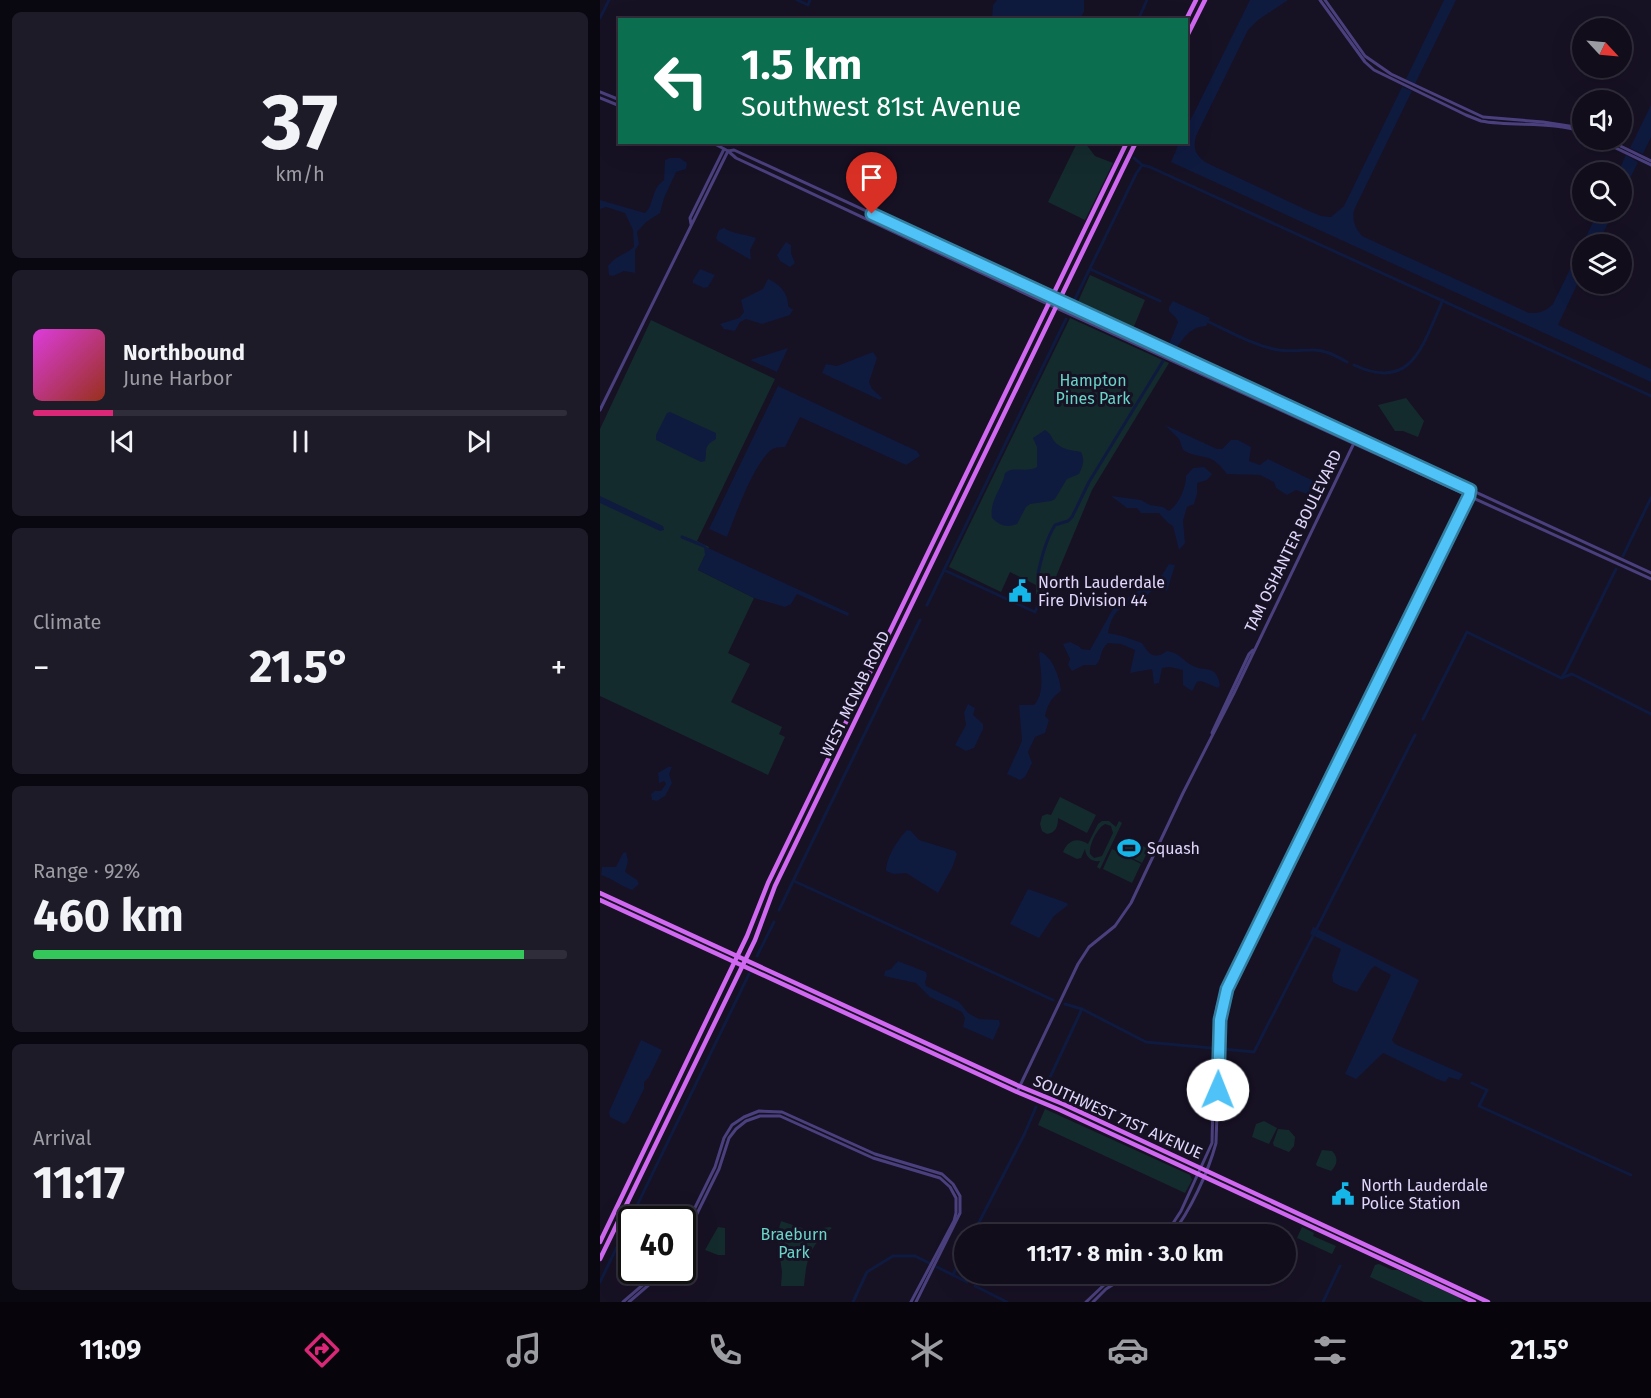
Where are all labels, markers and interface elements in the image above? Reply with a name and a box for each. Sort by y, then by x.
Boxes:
north arrow [1572,18,1632,78]
map controls [1572,18,1632,294]
text: 1.5 km [741,40,862,90]
icon: left [642,42,720,120]
text: 37 [262,76,338,170]
button: sound [1572,90,1632,150]
text: Southwest 81st Avenue [741,91,1021,123]
pin [846,152,897,214]
icon: arrive [855,161,888,194]
text: km/h [275,162,325,186]
button: search [1572,162,1632,222]
button: layers [1572,234,1632,294]
text: Northbound [123,339,245,366]
text: June Harbor [123,366,232,390]
park label: Hampton Pines Park [1055,371,1131,408]
icon: previous [106,425,139,458]
icon: pause [284,425,317,458]
icon: next [462,425,495,458]
street label: TAM OSHANTER BOULEVARD [1240,447,1346,635]
place label: North Lauderdale Fire Division 44 [1038,573,1165,610]
public building icon: North Lauderdale Fire Division 44 [1007,578,1033,604]
text: Climate [33,610,101,634]
street label: WEST MCNAB ROAD [816,628,894,760]
text: 21.5° [249,640,351,694]
text: − [33,648,50,688]
text: + [551,648,567,688]
sports icon: Squash [1116,835,1142,861]
place label: Squash [1147,839,1200,858]
text: Range · 92% [33,859,140,883]
text: 460 km [33,889,184,943]
position arrow [1186,1058,1250,1122]
street label: SOUTHWEST 71ST AVENUE [1030,1071,1206,1163]
text: Arrival [33,1126,92,1150]
text: 11:17 [33,1156,125,1210]
place label: North Lauderdale Police Station [1361,1176,1488,1213]
public building icon: North Lauderdale Police Station [1330,1181,1356,1207]
speed limit sign: 40 [618,1206,696,1284]
park label: Braeburn Park [760,1225,828,1262]
text: 11:17 · 8 min · 3.0 km [1026,1240,1224,1267]
icon: directions [301,1329,343,1371]
icon: music [503,1329,545,1371]
icon: phone [704,1329,746,1371]
icon: climate [906,1329,948,1371]
icon: car [1107,1329,1149,1371]
icon: filters [1309,1329,1351,1371]
text: 11:09 [80,1334,141,1366]
text: 21.5° [1510,1334,1571,1366]

